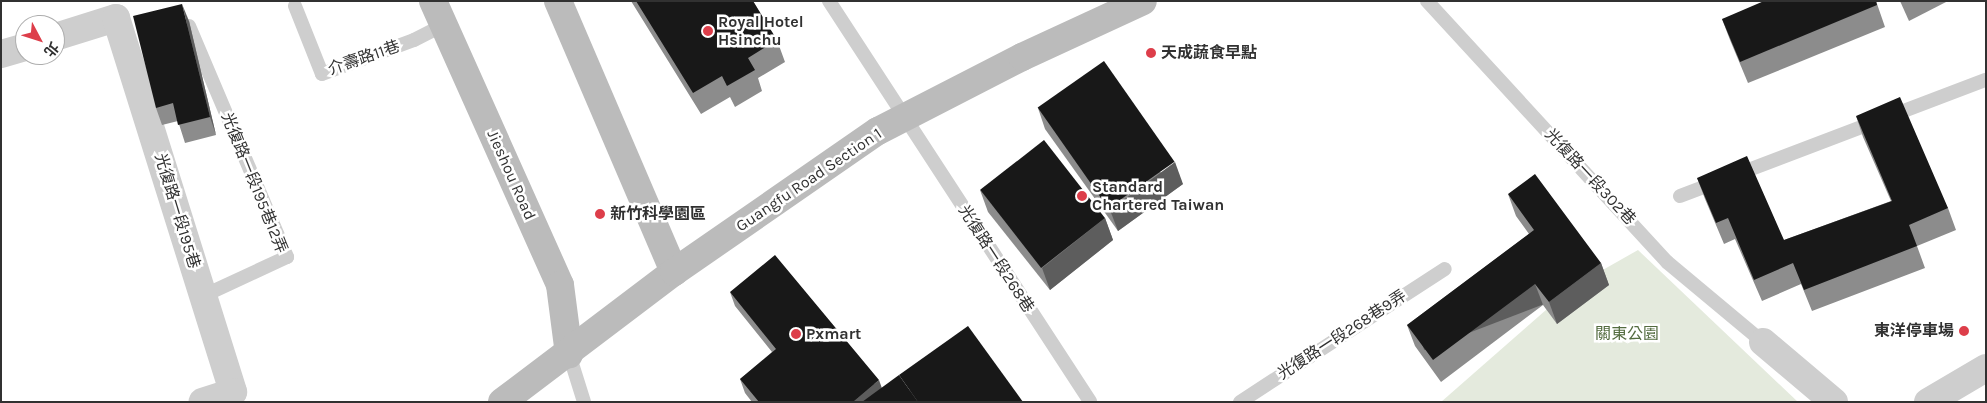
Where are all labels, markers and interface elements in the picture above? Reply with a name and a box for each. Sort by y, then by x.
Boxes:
place label: Royal Hotel Hsinchu [718,12,804,50]
north arrow [15,15,65,65]
marker: Royal Hotel Hsinchu [702,25,714,37]
street label: 介壽路11巷 [326,37,402,79]
text: 北 [40,38,62,60]
place label: 天成蔬食早點 [1161,43,1257,63]
marker: 天成蔬食早點 [1145,47,1157,59]
street label: 光復路一段195巷12弄 [217,110,291,256]
street label: Guangfu Road Section 1 [733,124,885,236]
street label: 光復路一段302巷 [1541,125,1639,229]
street label: Jieshou Road [483,127,539,223]
street label: 光復路一段195巷 [150,151,204,271]
place label: Standard Chartered Taiwan [1092,177,1224,215]
marker: Standard Chartered Taiwan [1076,190,1088,202]
street label: 光復路一段268巷 [954,202,1038,316]
place label: 新竹科學園區 [610,204,706,224]
marker: 新竹科學園區 [594,208,606,220]
street label: 光復路一段268巷9弄 [1274,286,1410,384]
place label: 東洋停車場 [1874,321,1954,341]
place label: Pxmart [806,324,861,344]
park label: 關東公園 [1595,324,1659,344]
marker: 東洋停車場 [1958,325,1970,337]
marker: Pxmart [790,328,802,340]

